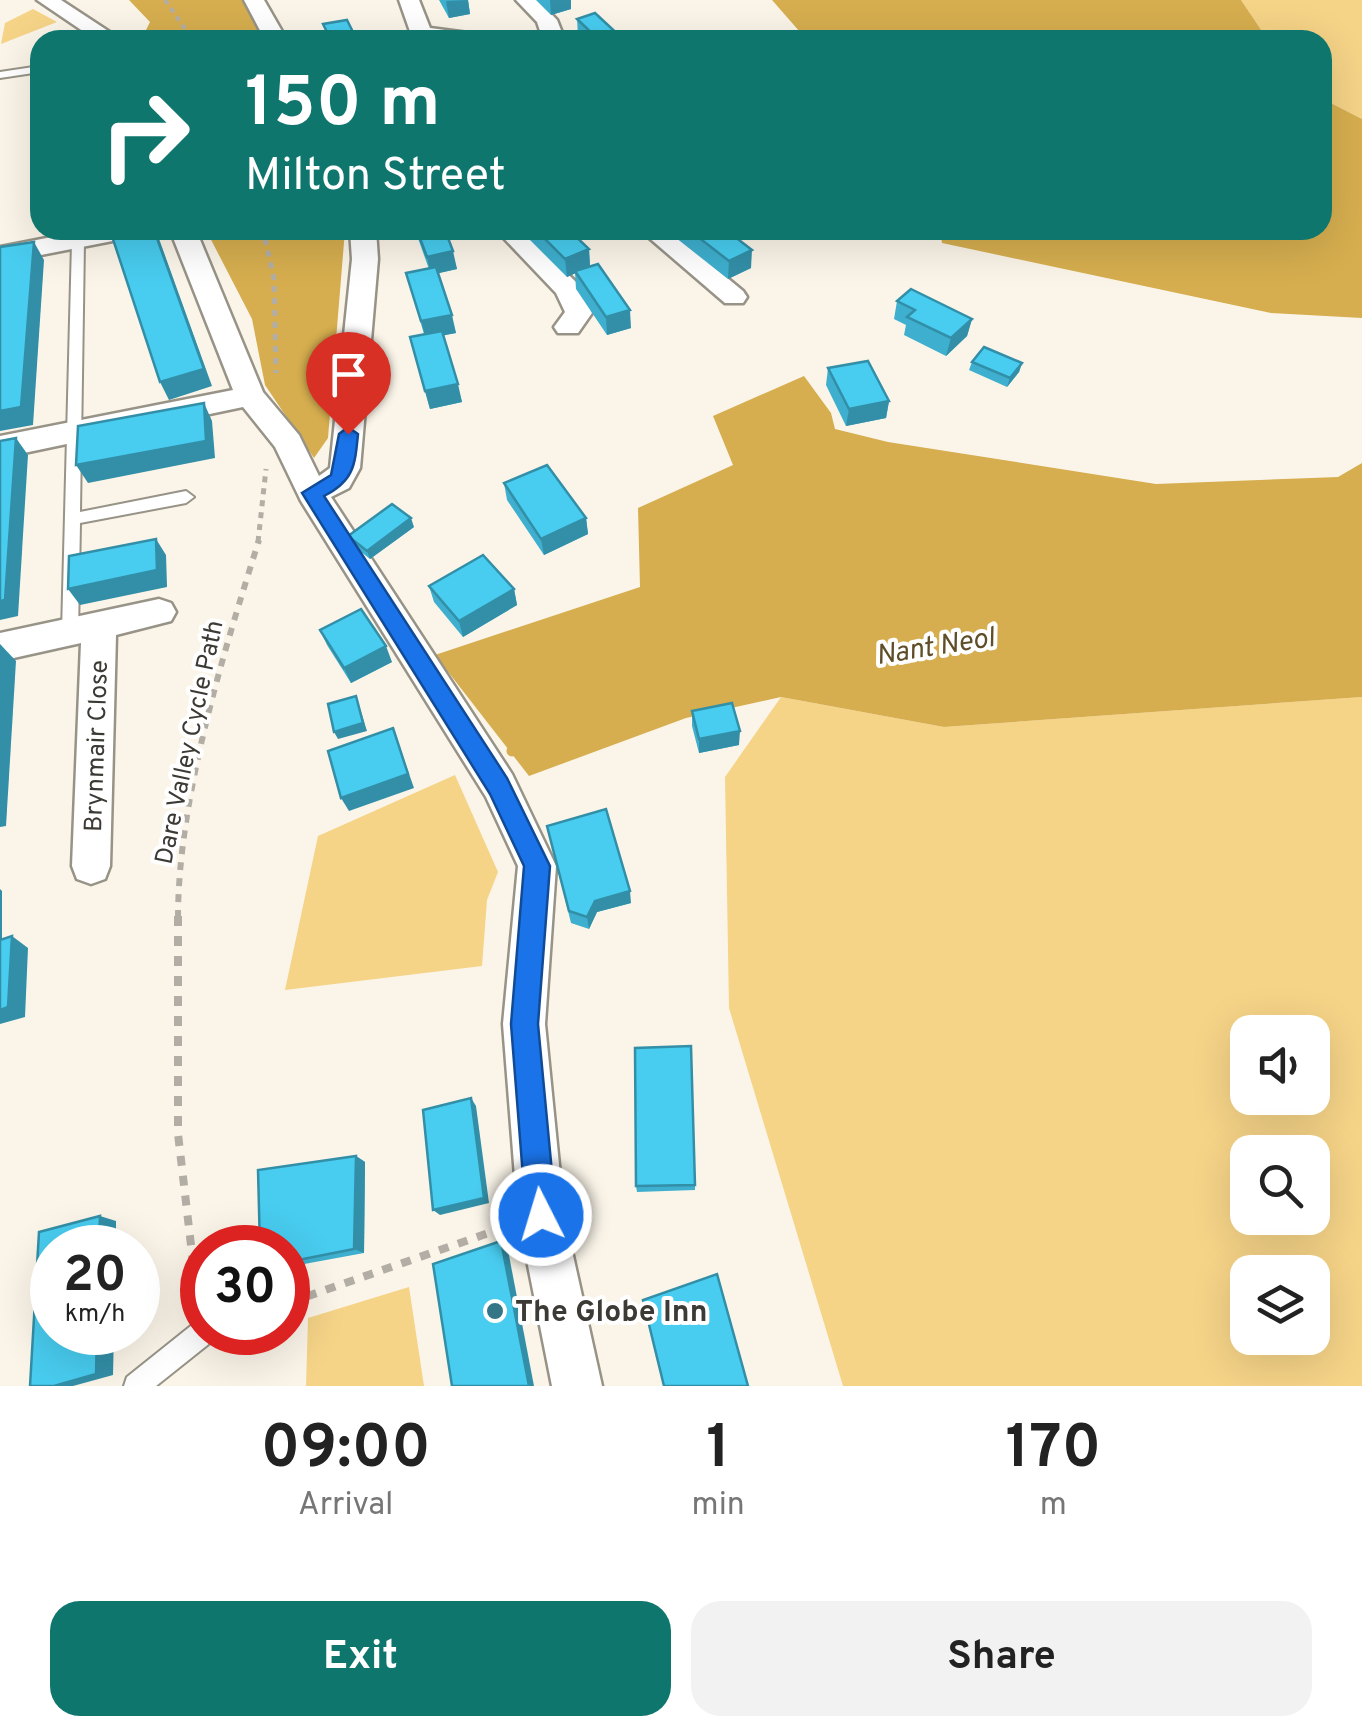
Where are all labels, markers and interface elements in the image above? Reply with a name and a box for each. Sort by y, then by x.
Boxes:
text: 150 m [245,62,440,151]
icon: right [80,70,210,200]
text: Milton Street [245,149,506,206]
pin [306,332,391,435]
icon: arrive [321,347,376,402]
street label: Dare Valley Cycle Path [149,618,232,868]
water label: Nant Neol [874,621,999,675]
street label: Brynmair Close [79,660,117,833]
map controls [1230,1015,1330,1355]
button: sound [1230,1015,1330,1115]
button: search [1230,1135,1330,1235]
position arrow [489,1163,593,1267]
speed limit sign: 30 [180,1225,310,1355]
text: 20 [63,1246,127,1309]
button: layers [1230,1255,1330,1355]
place label: The Globe Inn [515,1295,708,1332]
text: km/h [65,1299,125,1331]
marker: The Globe Inn [484,1300,506,1322]
text: 09:00 [261,1413,431,1489]
text: 1 [706,1413,730,1489]
text: 170 [1006,1413,1101,1489]
text: Arrival [298,1486,393,1526]
text: min [692,1486,745,1526]
text: m [1040,1486,1067,1526]
button: Exit [50,1601,671,1716]
button: Share [691,1601,1312,1716]

